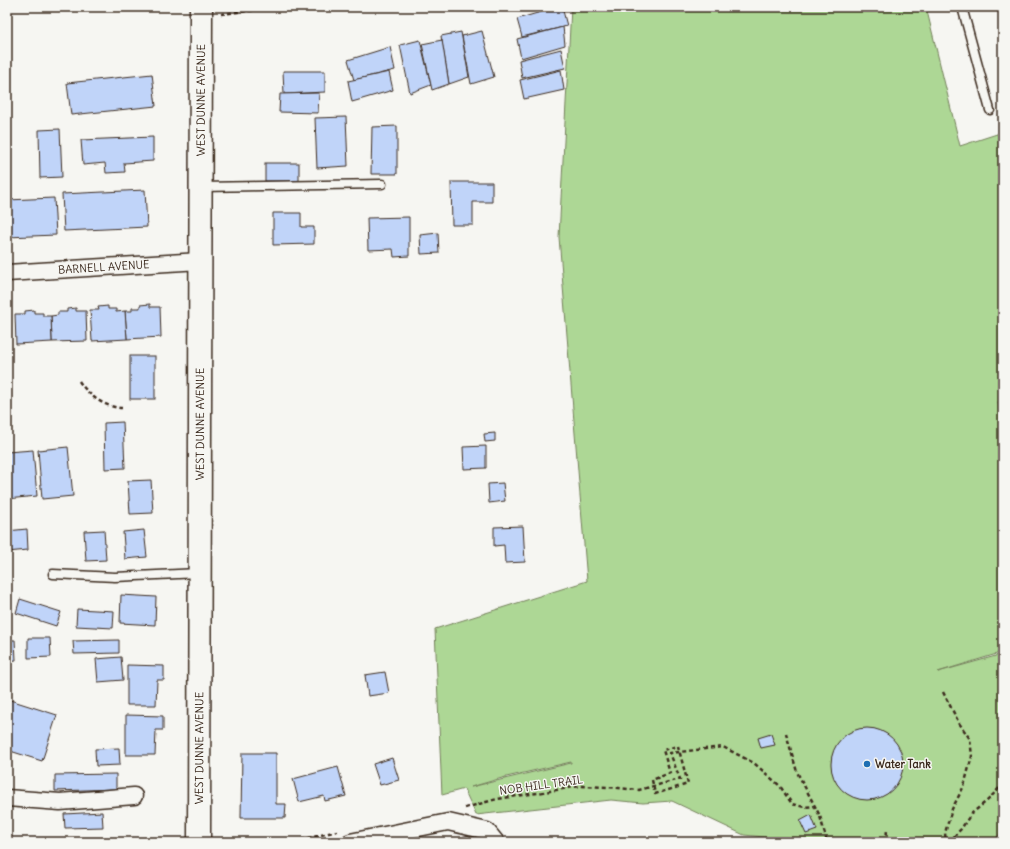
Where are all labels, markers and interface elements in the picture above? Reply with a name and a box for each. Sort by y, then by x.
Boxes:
street label: WEST DUNNE AVENUE [194,44,208,156]
street label: BARNELL AVENUE [58,257,150,277]
street label: WEST DUNNE AVENUE [193,368,207,480]
street label: WEST DUNNE AVENUE [192,692,206,804]
place label: Water Tank [875,757,931,771]
marker: Water Tank [862,759,872,769]
street label: NOB HILL TRAIL [499,772,583,798]

